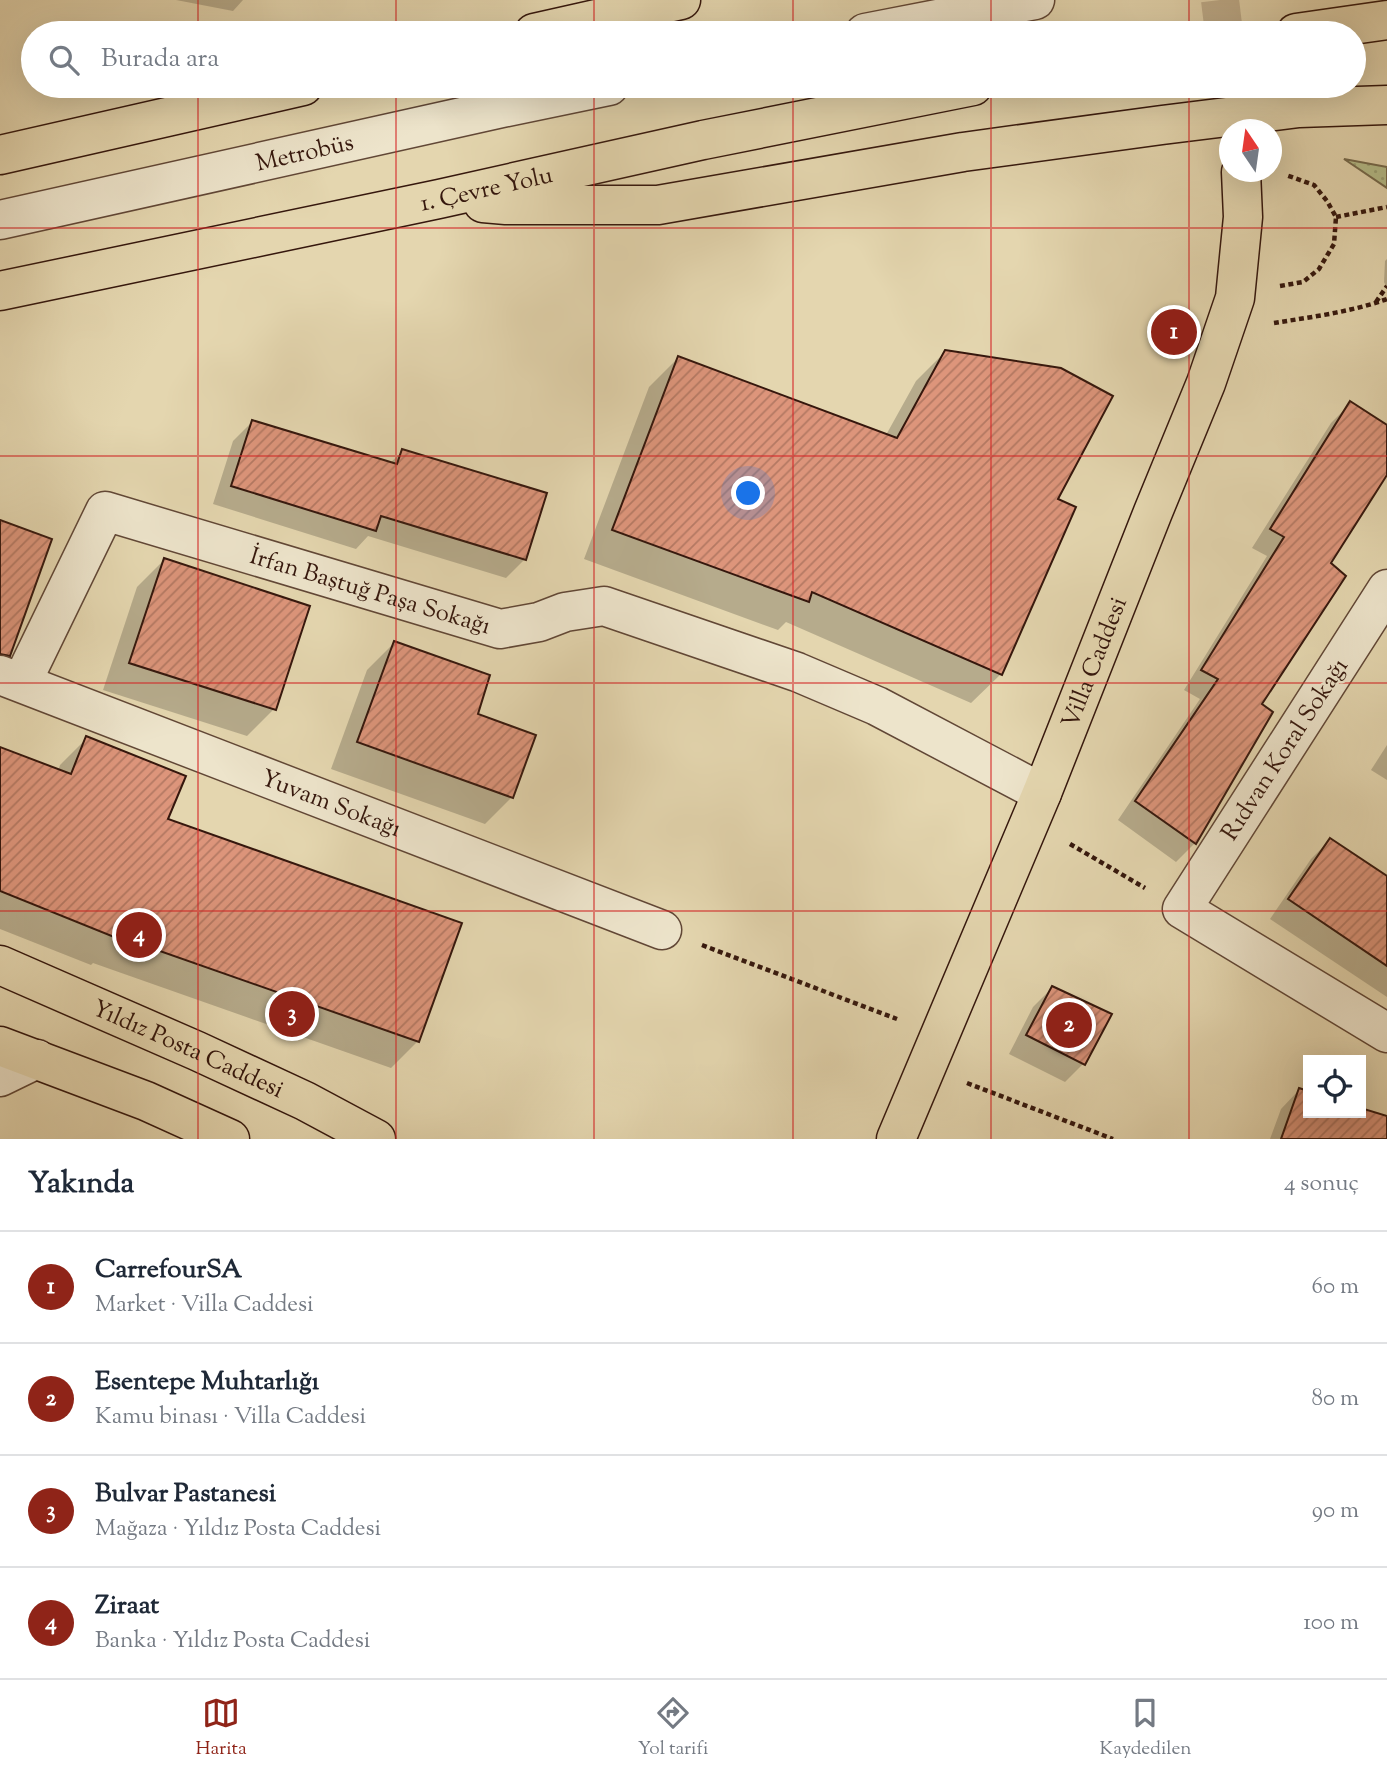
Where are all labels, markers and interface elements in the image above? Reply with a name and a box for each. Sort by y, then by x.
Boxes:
search box [21,21,1366,98]
icon: search [45,41,83,79]
text: Burada ara [101,41,219,78]
north arrow [1219,119,1282,182]
street label: Metrobüs [253,127,357,181]
street label: 1. Çevre Yolu [417,159,556,221]
pin: 1 [1151,306,1197,358]
your location [731,476,765,510]
street label: İrfan Baştuğ Paşa Sokağı [245,540,494,644]
street label: Villa Caddesi [1054,592,1137,734]
street label: Rıdvan Koral Sokağı [1214,652,1358,848]
street label: Yuvam Sokağı [256,762,406,847]
pin: 4 [116,909,162,961]
pin: 3 [269,988,315,1040]
street label: Yıldız Posta Caddesi [86,992,289,1108]
pin: 2 [1046,999,1092,1051]
map controls [1303,1055,1366,1118]
button: locate [1303,1055,1366,1118]
text: Yakında [28,1163,134,1206]
text: 4 sonuç [1284,1168,1359,1201]
text: CarrefourSA [95,1252,242,1289]
text: 1 [47,1271,55,1304]
text: 60 m [1311,1271,1359,1304]
text: Market · Villa Caddesi [95,1289,313,1322]
text: Esentepe Muhtarlığı [95,1364,319,1401]
text: 2 [46,1383,56,1416]
text: 80 m [1311,1383,1359,1416]
text: Kamu binası · Villa Caddesi [95,1401,366,1434]
text: Bulvar Pastanesi [95,1476,276,1513]
text: 3 [46,1495,56,1528]
text: 90 m [1312,1495,1359,1528]
text: Mağaza · Yıldız Posta Caddesi [95,1513,381,1546]
text: Ziraat [95,1588,159,1625]
text: 4 [45,1607,57,1640]
text: 100 m [1303,1607,1359,1640]
text: Banka · Yıldız Posta Caddesi [95,1625,370,1658]
tab: Harita [195,1694,247,1763]
tab: Yol tarifi [638,1694,708,1763]
tab: Kaydedilen [1099,1694,1192,1763]

